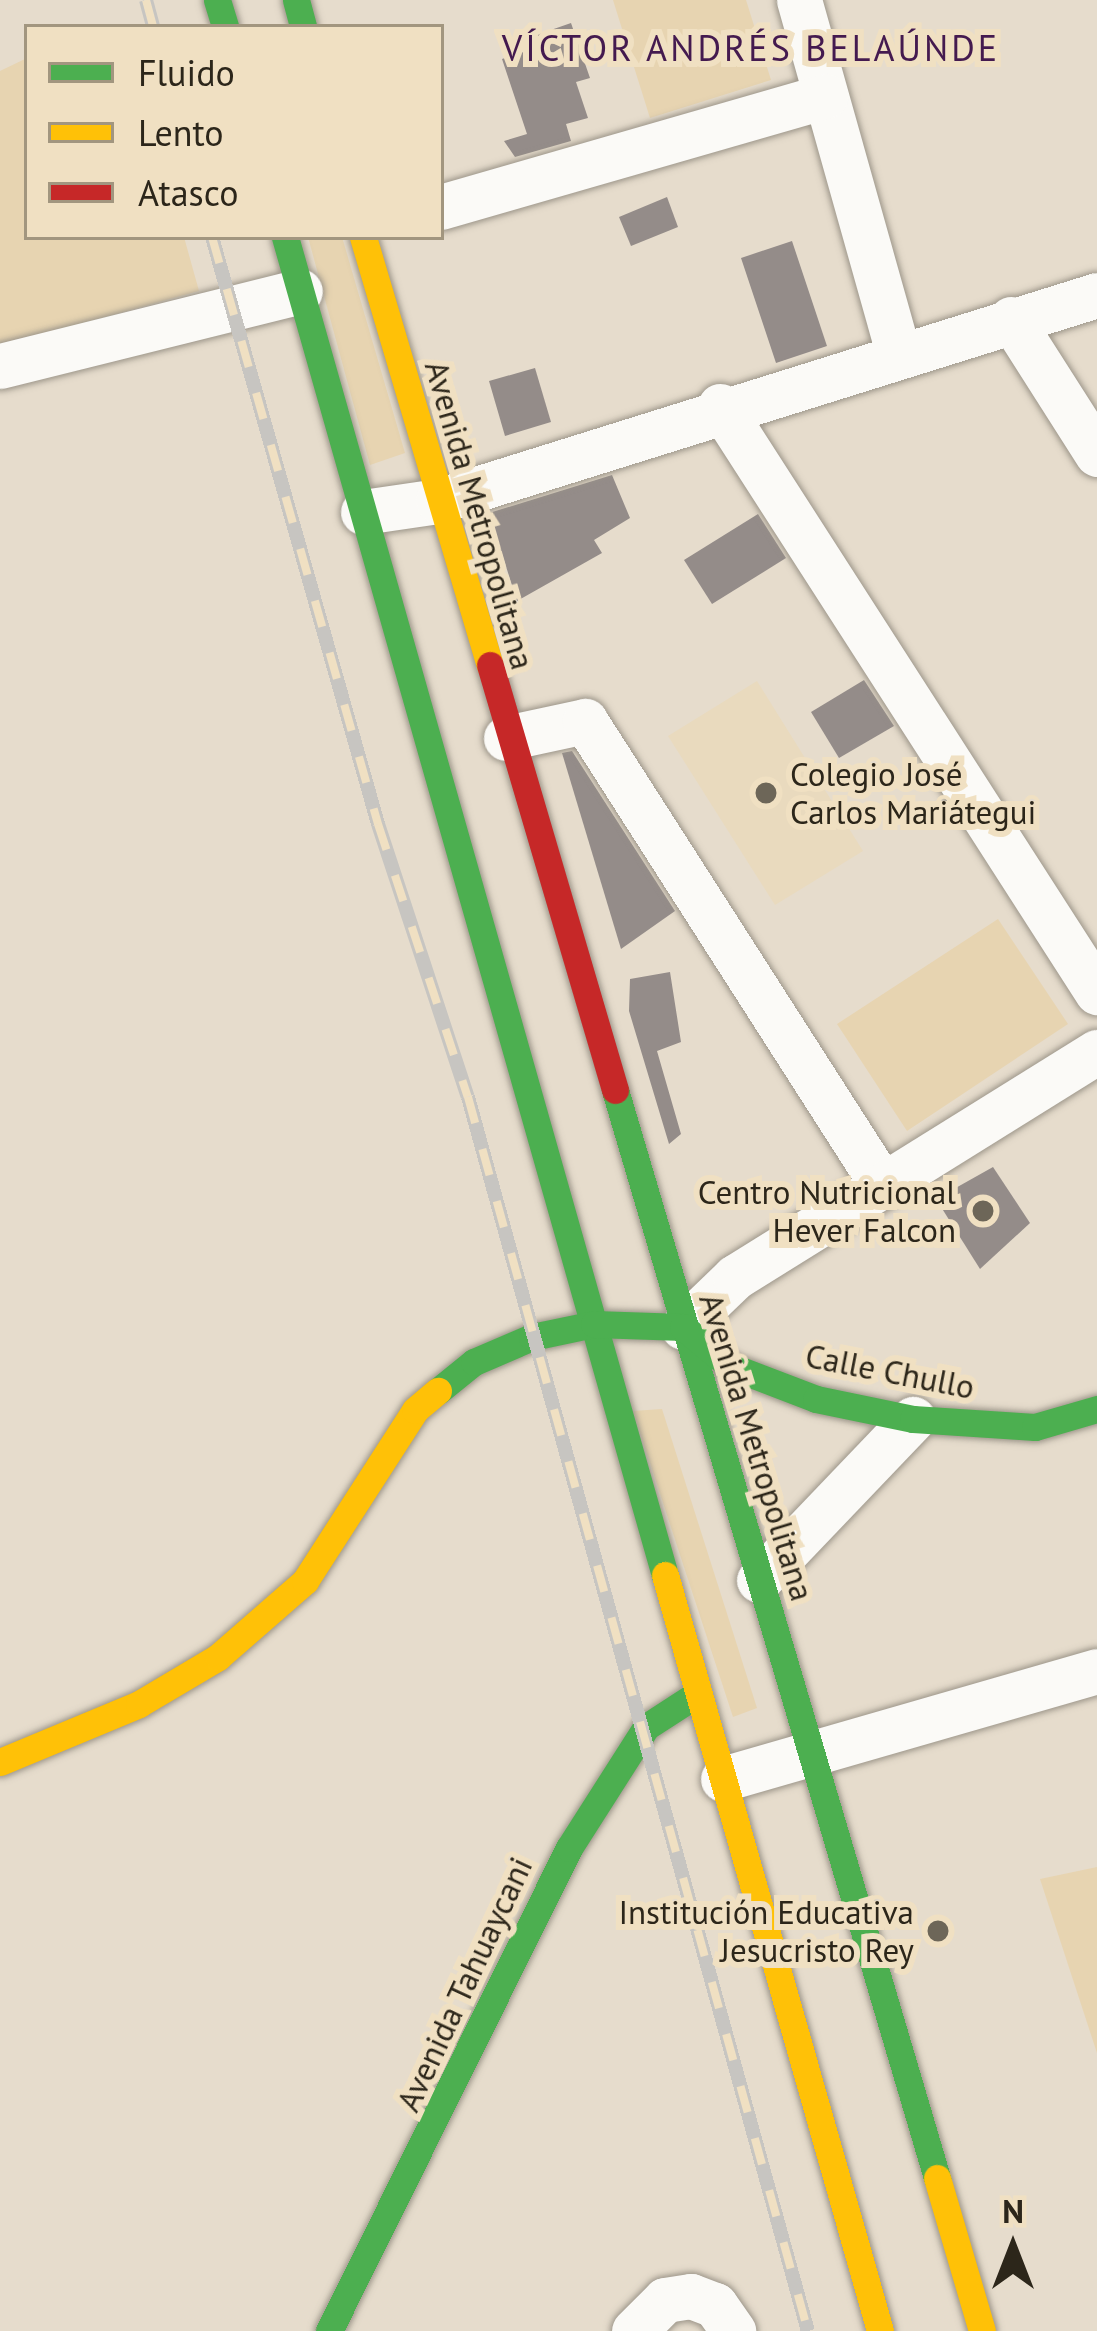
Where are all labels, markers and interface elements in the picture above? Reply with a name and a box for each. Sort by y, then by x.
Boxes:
legend [24,24,444,240]
district label: VÍCTOR ANDRÉS BELAÚNDE [501,26,1001,70]
text: Fluido [138,49,235,96]
text: Lento [138,109,224,156]
text: Atasco [138,169,238,216]
street label: Avenida Metropolitana [417,356,543,674]
place label: Colegio José Carlos Mariátegui [790,754,1036,832]
marker: Colegio José Carlos Mariátegui [753,780,779,806]
place label: Centro Nutricional Hever Falcon [698,1172,956,1250]
marker: Centro Nutricional Hever Falcon [967,1195,999,1227]
street label: Avenida Metropolitana [691,1289,823,1605]
street label: Calle Chullo [802,1335,978,1407]
street label: Avenida Tahuaycani [388,1850,540,2118]
place label: Institución Educativa Jesucristo Rey [618,1892,914,1970]
marker: Institución Educativa Jesucristo Rey [925,1918,951,1944]
north arrow [953,2187,1073,2307]
text: N [1002,2189,1024,2232]

